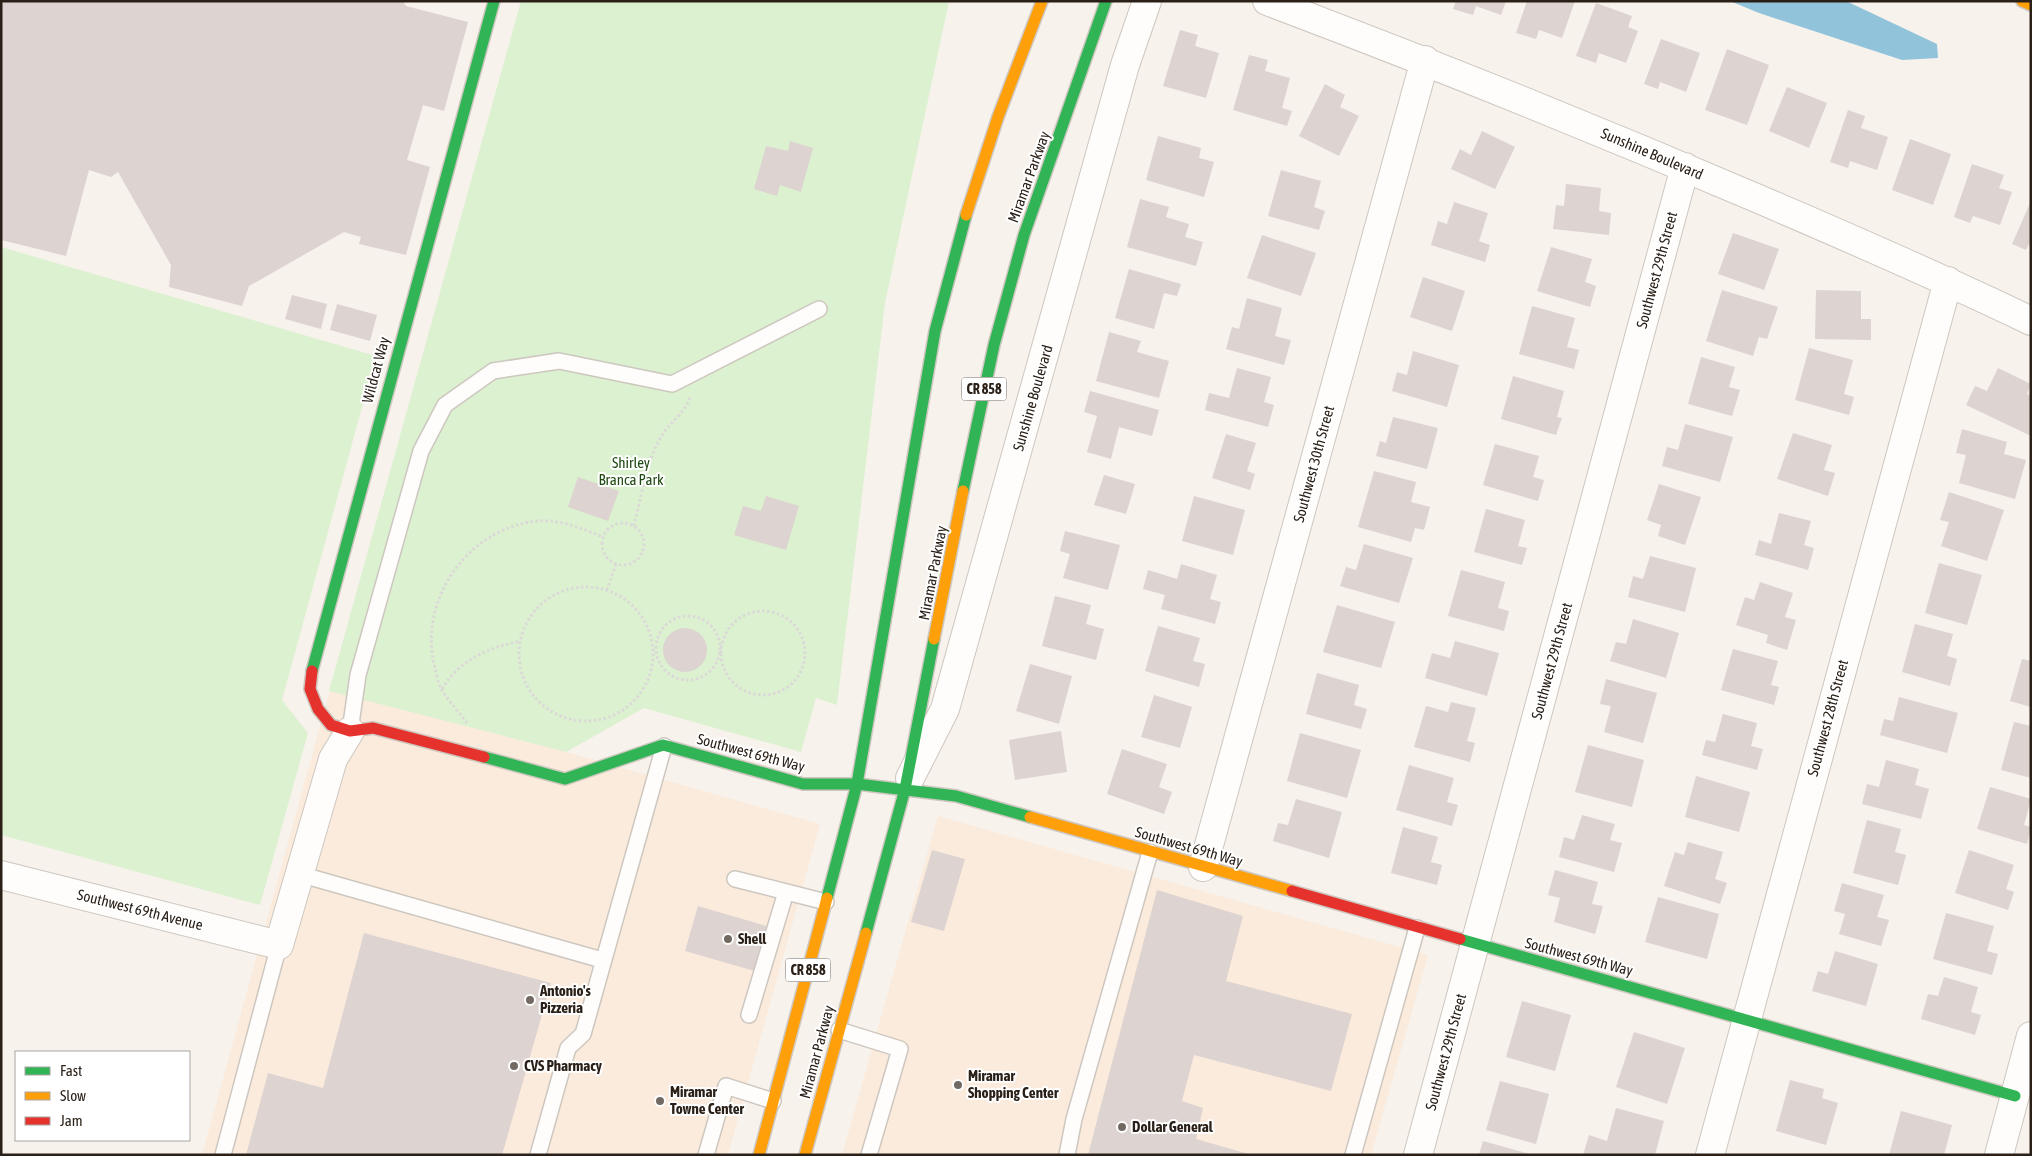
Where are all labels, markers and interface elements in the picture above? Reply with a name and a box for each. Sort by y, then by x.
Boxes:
street label: Sunshine Boulevard [1599,124,1706,183]
street label: Miramar Parkway [1004,129,1053,225]
street label: Southwest 29th Street [1633,210,1680,330]
street label: Wildcat Way [359,335,392,405]
street label: Sunshine Boulevard [1009,343,1056,453]
road number: CR 858 [962,378,1006,400]
street label: Southwest 30th Street [1290,404,1337,524]
park label: Shirley Branca Park [598,454,664,488]
street label: Miramar Parkway [915,524,950,622]
street label: Southwest 29th Street [1528,601,1575,721]
street label: Southwest 28th Street [1804,658,1851,778]
street label: Southwest 69th Way [695,730,807,775]
street label: Southwest 69th Way [1134,823,1245,870]
street label: Southwest 69th Avenue [76,886,205,933]
place label: Shell [738,930,767,947]
marker: Shell [722,933,734,945]
street label: Southwest 69th Way [1523,934,1635,979]
road number: CR 858 [786,958,830,982]
place label: Antonio's Pizzeria [539,982,591,1016]
street label: Southwest 29th Street [1422,992,1469,1112]
marker: Antonio's Pizzeria [524,994,536,1006]
street label: Miramar Parkway [796,1003,837,1100]
legend [15,1051,190,1141]
place label: CVS Pharmacy [524,1057,603,1074]
marker: CVS Pharmacy [508,1060,520,1072]
text: Fast [60,1062,82,1079]
place label: Miramar Shopping Center [968,1067,1059,1101]
marker: Miramar Shopping Center [952,1079,964,1091]
place label: Miramar Towne Center [670,1083,744,1117]
text: Slow [60,1087,86,1104]
marker: Miramar Towne Center [654,1095,666,1107]
text: Jam [60,1112,83,1129]
place label: Dollar General [1132,1118,1214,1135]
marker: Dollar General [1116,1121,1128,1133]

